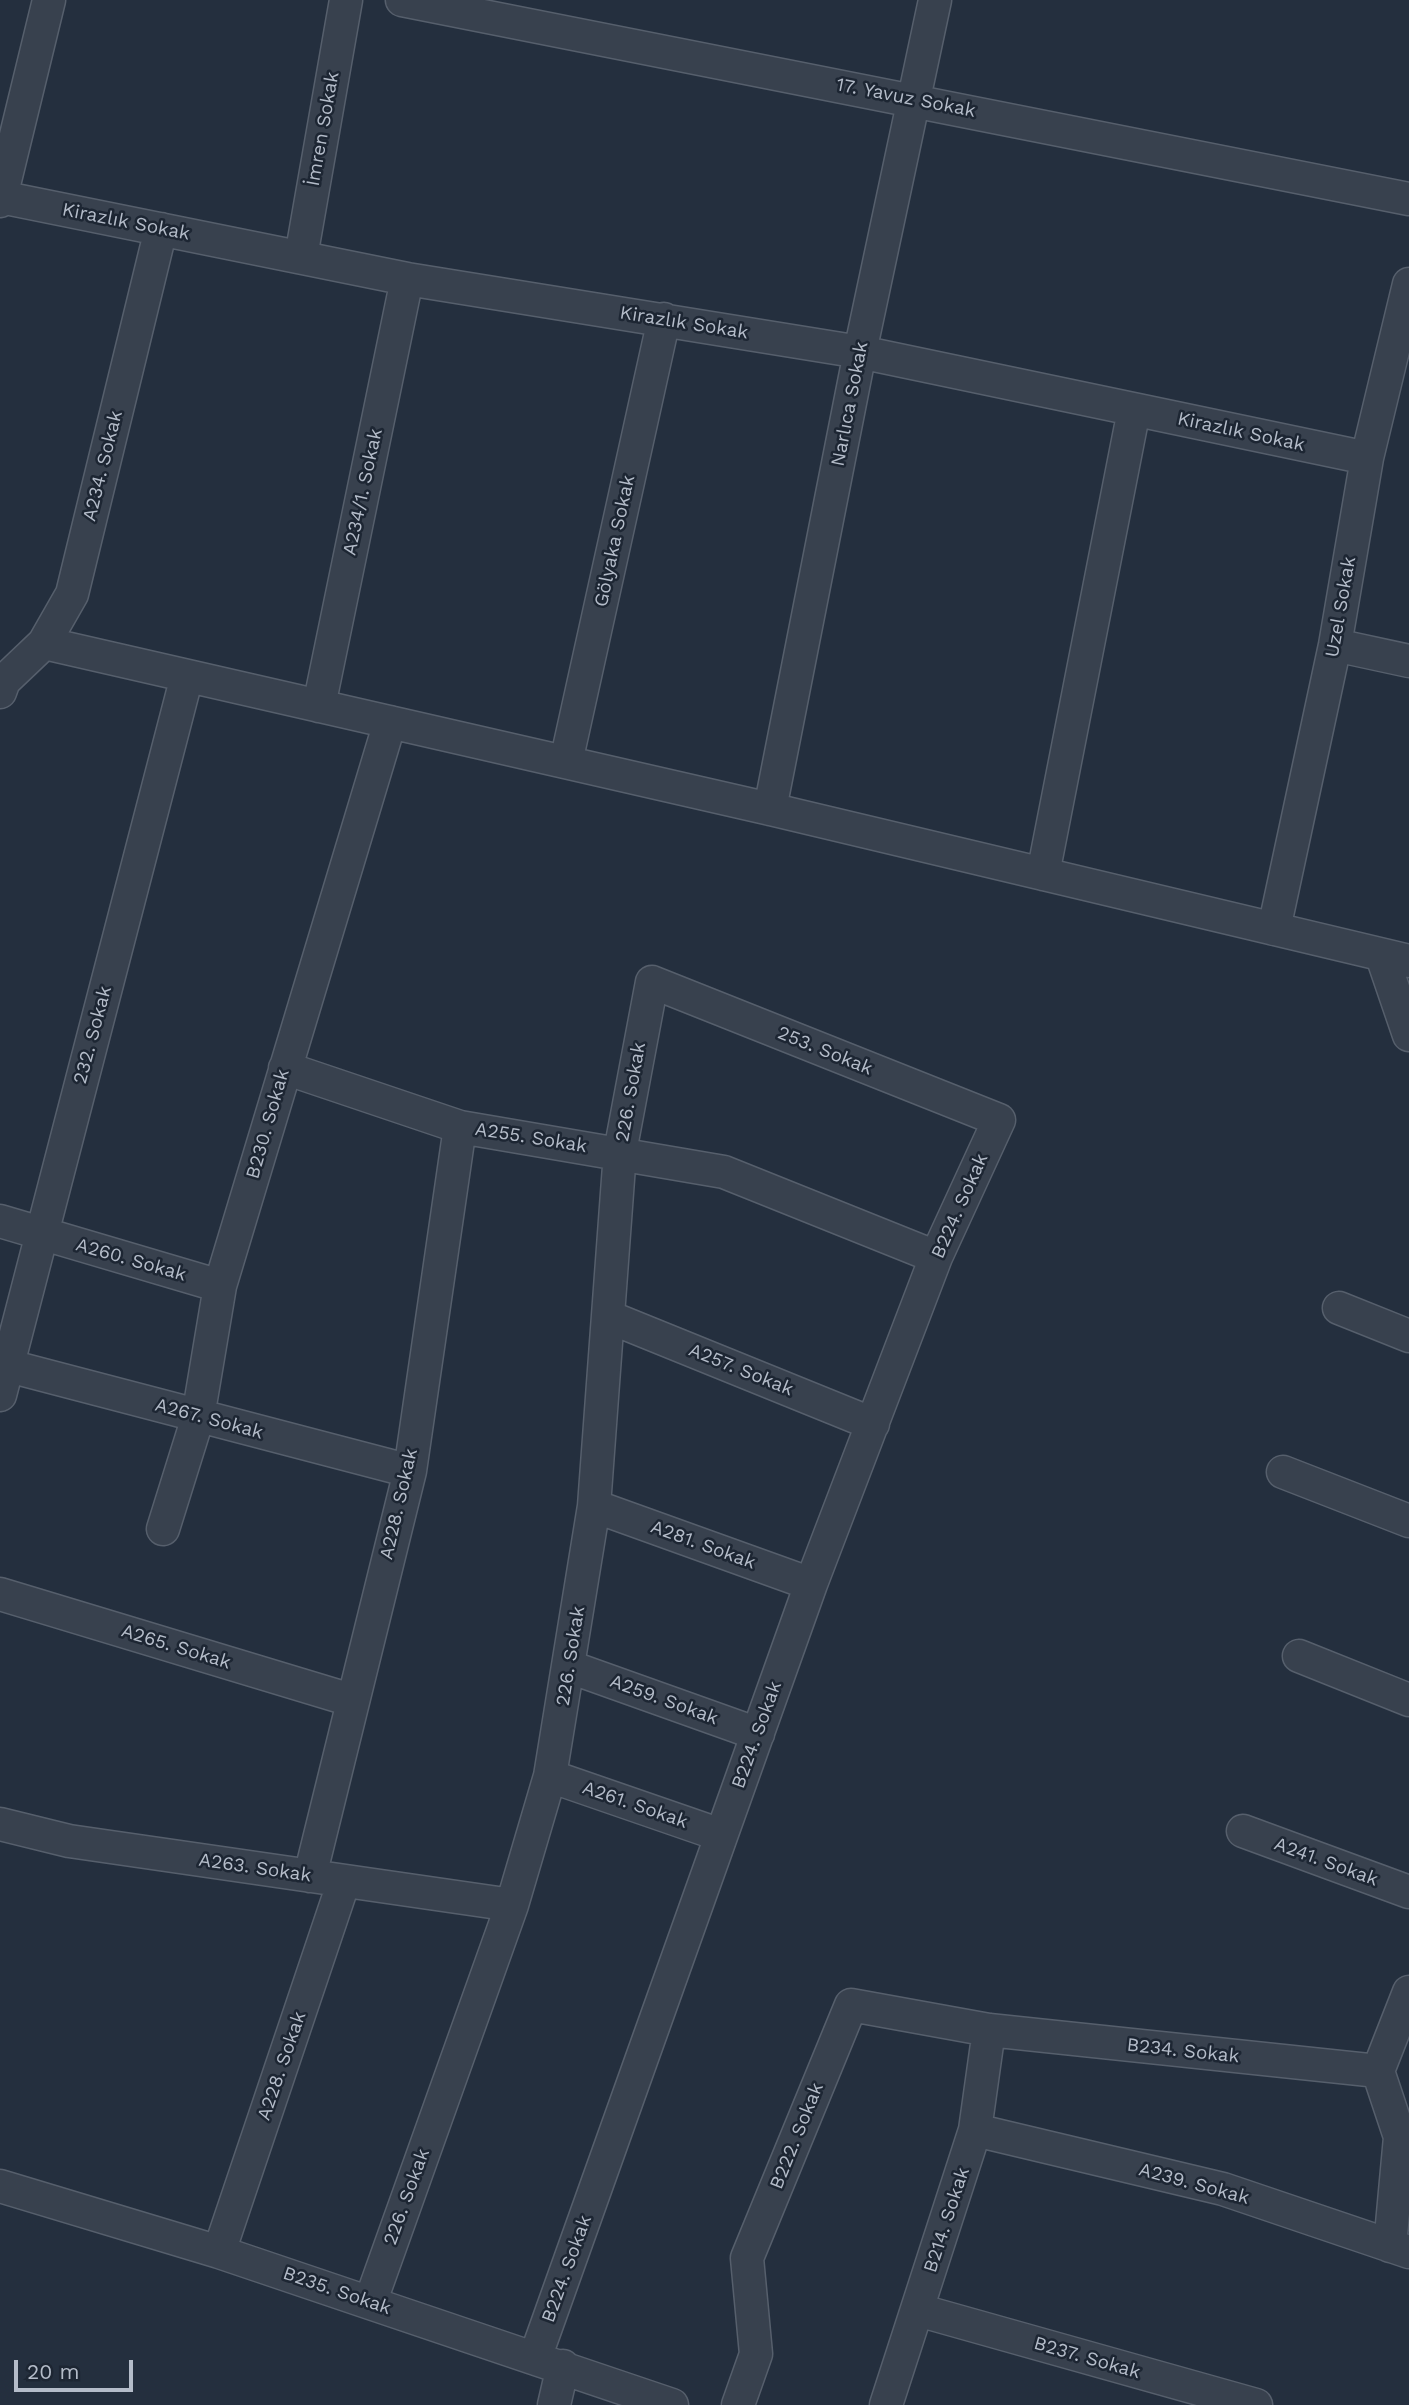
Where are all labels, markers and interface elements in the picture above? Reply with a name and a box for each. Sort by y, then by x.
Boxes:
street label: İmren Sokak [302,70,344,188]
street label: 17. Yavuz Sokak [834,73,978,123]
street label: Kirazlık Sokak [60,198,192,246]
street label: Kirazlık Sokak [618,302,750,344]
street label: Narlıca Sokak [827,340,873,468]
street label: Kirazlık Sokak [1175,407,1307,457]
street label: A234. Sokak [78,408,128,524]
street label: A234/1. Sokak [338,426,388,558]
street label: Gölyaka Sokak [590,473,640,609]
street label: Uzel Sokak [1321,555,1361,659]
street label: 232. Sokak [69,984,117,1086]
street label: 253. Sokak [774,1022,876,1080]
street label: 226. Sokak [611,1040,651,1144]
street label: B230. Sokak [241,1066,295,1182]
street label: A255. Sokak [473,1118,589,1158]
street label: B224. Sokak [927,1150,993,1262]
street label: A260. Sokak [73,1233,189,1287]
street label: A257. Sokak [685,1339,797,1401]
street label: A267. Sokak [152,1394,266,1444]
street label: A228. Sokak [375,1446,423,1562]
street label: A281. Sokak [647,1515,759,1575]
street label: 226. Sokak [552,1604,590,1708]
street label: A265. Sokak [118,1620,234,1674]
street label: A259. Sokak [607,1670,721,1730]
street label: B224. Sokak [727,1678,787,1792]
street label: A261. Sokak [579,1776,691,1834]
street label: A241. Sokak [1271,1833,1381,1891]
street label: A263. Sokak [197,1849,313,1887]
street label: A228. Sokak [253,2009,311,2123]
street label: B234. Sokak [1126,2034,1240,2068]
street label: B222. Sokak [765,2079,829,2193]
street label: 226. Sokak [379,2146,435,2248]
street label: A239. Sokak [1136,2158,1252,2210]
street label: B214. Sokak [919,2164,975,2276]
street label: B224. Sokak [537,2212,597,2326]
street label: B235. Sokak [280,2262,394,2320]
street label: B237. Sokak [1031,2332,1143,2384]
scale bar [18,2346,136,2390]
text: 20 m [27,2359,79,2384]

